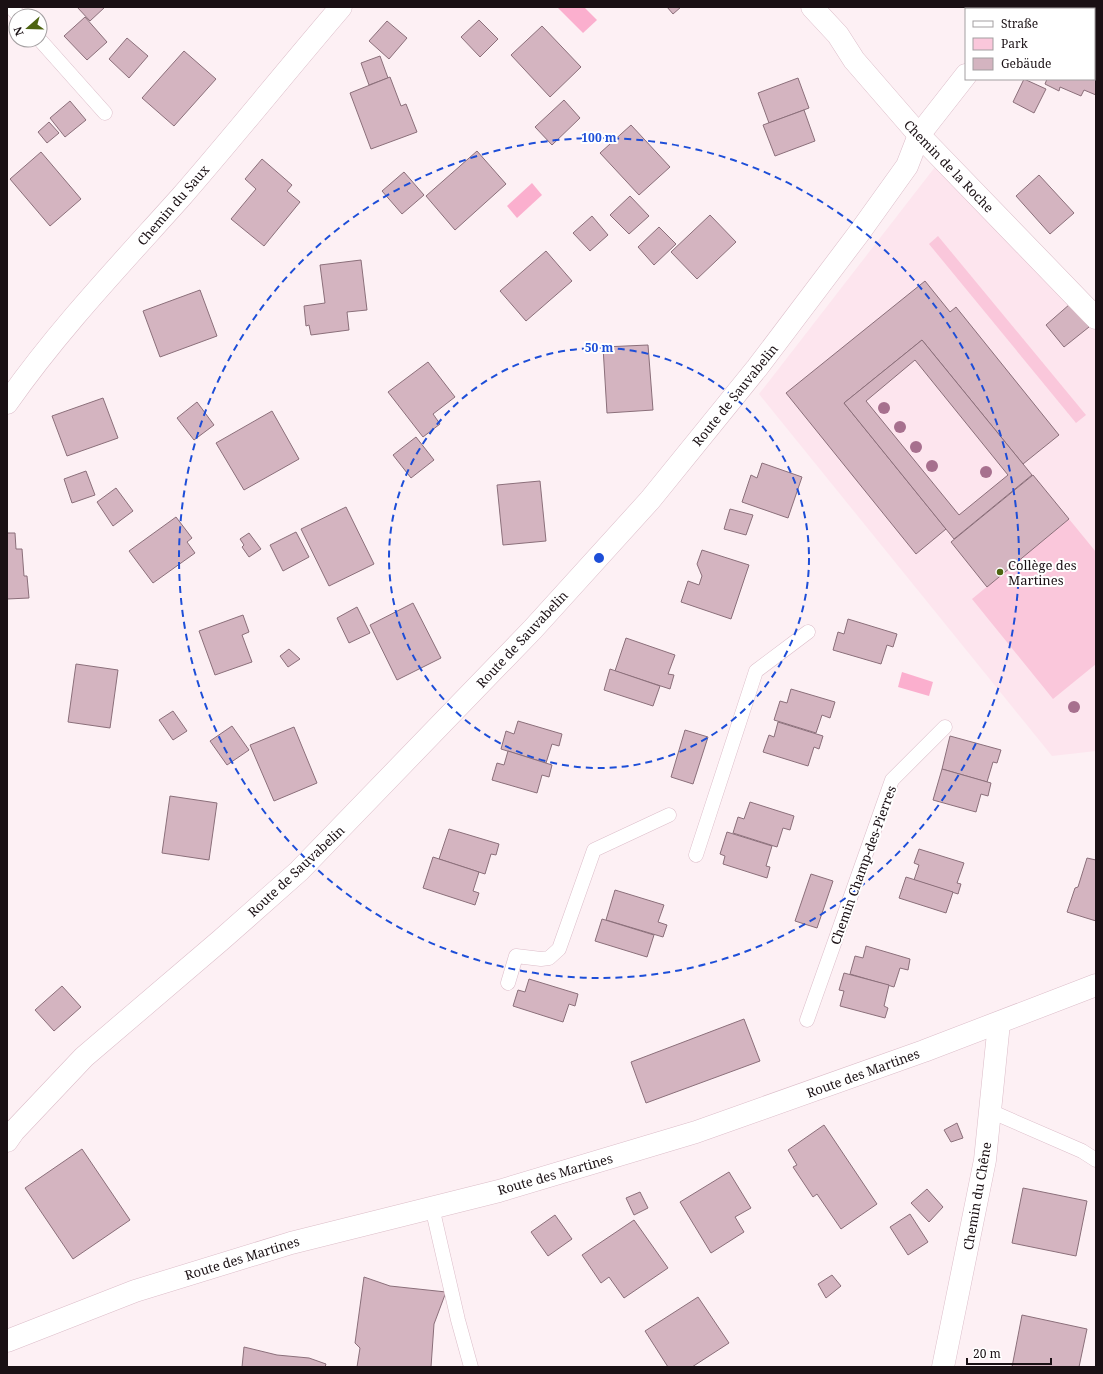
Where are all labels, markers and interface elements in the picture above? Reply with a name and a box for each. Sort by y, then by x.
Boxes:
north arrow [8,8,48,48]
legend [965,8,1095,80]
text: Straße [1001,15,1038,32]
text: N [9,25,27,38]
text: Park [1001,35,1029,52]
text: Gebäude [1001,55,1052,72]
street label: Chemin de la Roche [900,116,998,216]
text: 100 m [581,129,617,146]
street label: Chemin du Saux [133,161,213,249]
text: 50 m [585,339,613,356]
street label: Route de Sauvabelin [688,340,782,450]
centre of rings [592,551,606,565]
place label: Collège des Martines [1008,556,1077,589]
marker: Collège des Martines [995,567,1005,577]
street label: Route de Sauvabelin [472,586,572,691]
street label: Chemin Champ-des-Pierres [826,783,900,947]
street label: Route de Sauvabelin [244,821,349,921]
street label: Route des Martines [804,1044,922,1102]
street label: Chemin du Chêne [959,1140,995,1252]
street label: Route des Martines [495,1149,615,1199]
street label: Route des Martines [182,1232,302,1284]
scale bar [967,1340,1051,1366]
text: 20 m [973,1345,1001,1362]

